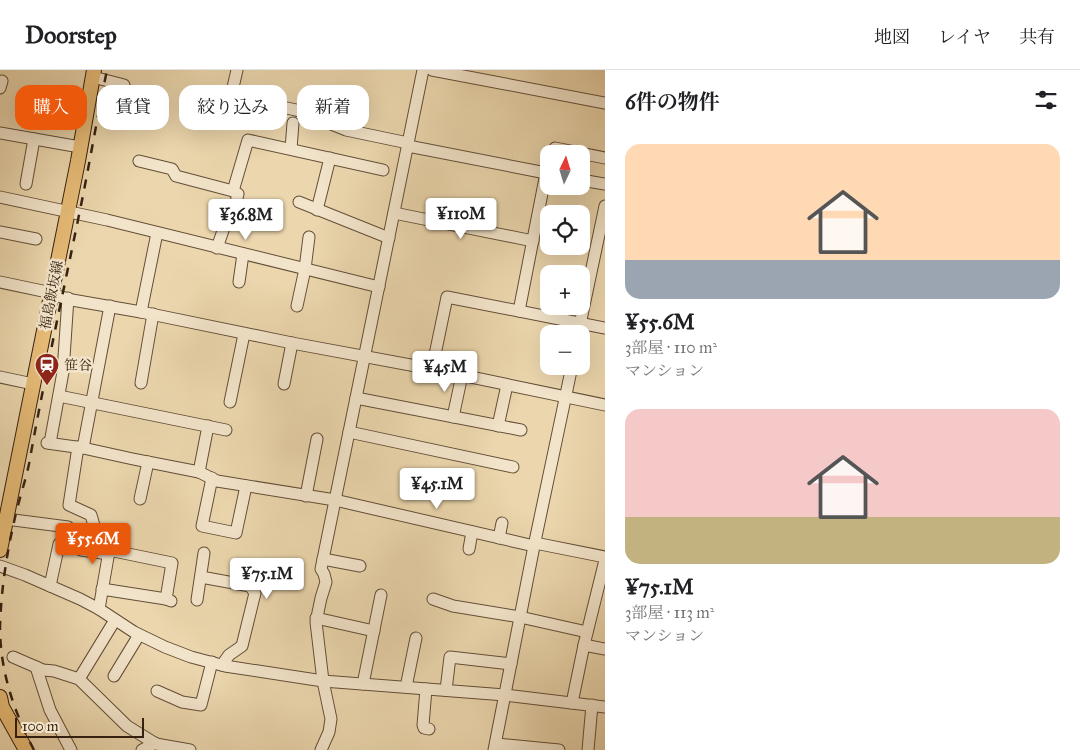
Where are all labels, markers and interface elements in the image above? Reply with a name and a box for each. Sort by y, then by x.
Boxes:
text: Doorstep [25,20,117,50]
text: 地図 [874,26,910,48]
text: レイヤ [938,26,991,48]
text: 共有 [1019,26,1055,48]
chip: 購入 [15,85,87,130]
chip: 賃貸 [97,85,169,130]
chip: 絞り込み [179,85,287,130]
chip: 新着 [297,85,369,130]
icon: filters [1032,86,1060,114]
text: 6件の物件 [625,89,720,115]
north arrow [540,145,590,195]
map controls [540,145,590,375]
icon: home [798,177,888,267]
pin: ¥36.8M [205,198,287,241]
pin: ¥110M [426,198,496,240]
text: ¥110M [437,204,485,223]
text: ¥36.8M [219,205,273,224]
button: locate [540,205,590,255]
street label: 福島飯坂線 [36,259,67,331]
button: + [540,265,590,315]
text: ¥55.6M [625,309,695,335]
button: − [540,325,590,375]
text: 3部屋 · 110 m² [625,338,717,357]
pin: ¥45M [415,350,475,393]
station icon: 笹谷 [34,352,60,386]
place label: 笹谷 [64,357,92,374]
text: ¥45M [423,357,467,376]
text: マンション [625,361,704,380]
icon: home [798,442,888,532]
pin: ¥45.1M [396,468,478,510]
text: ¥45.1M [411,474,463,493]
pin: ¥55.6M [52,522,134,565]
text: ¥55.6M [67,529,120,548]
pin: ¥75.1M [226,558,308,600]
text: ¥75.1M [241,564,293,583]
text: ¥75.1M [625,574,694,600]
text: 3部屋 · 113 m² [625,603,714,622]
text: マンション [625,626,704,645]
scale bar [15,715,144,738]
text: 100 m [22,718,59,735]

